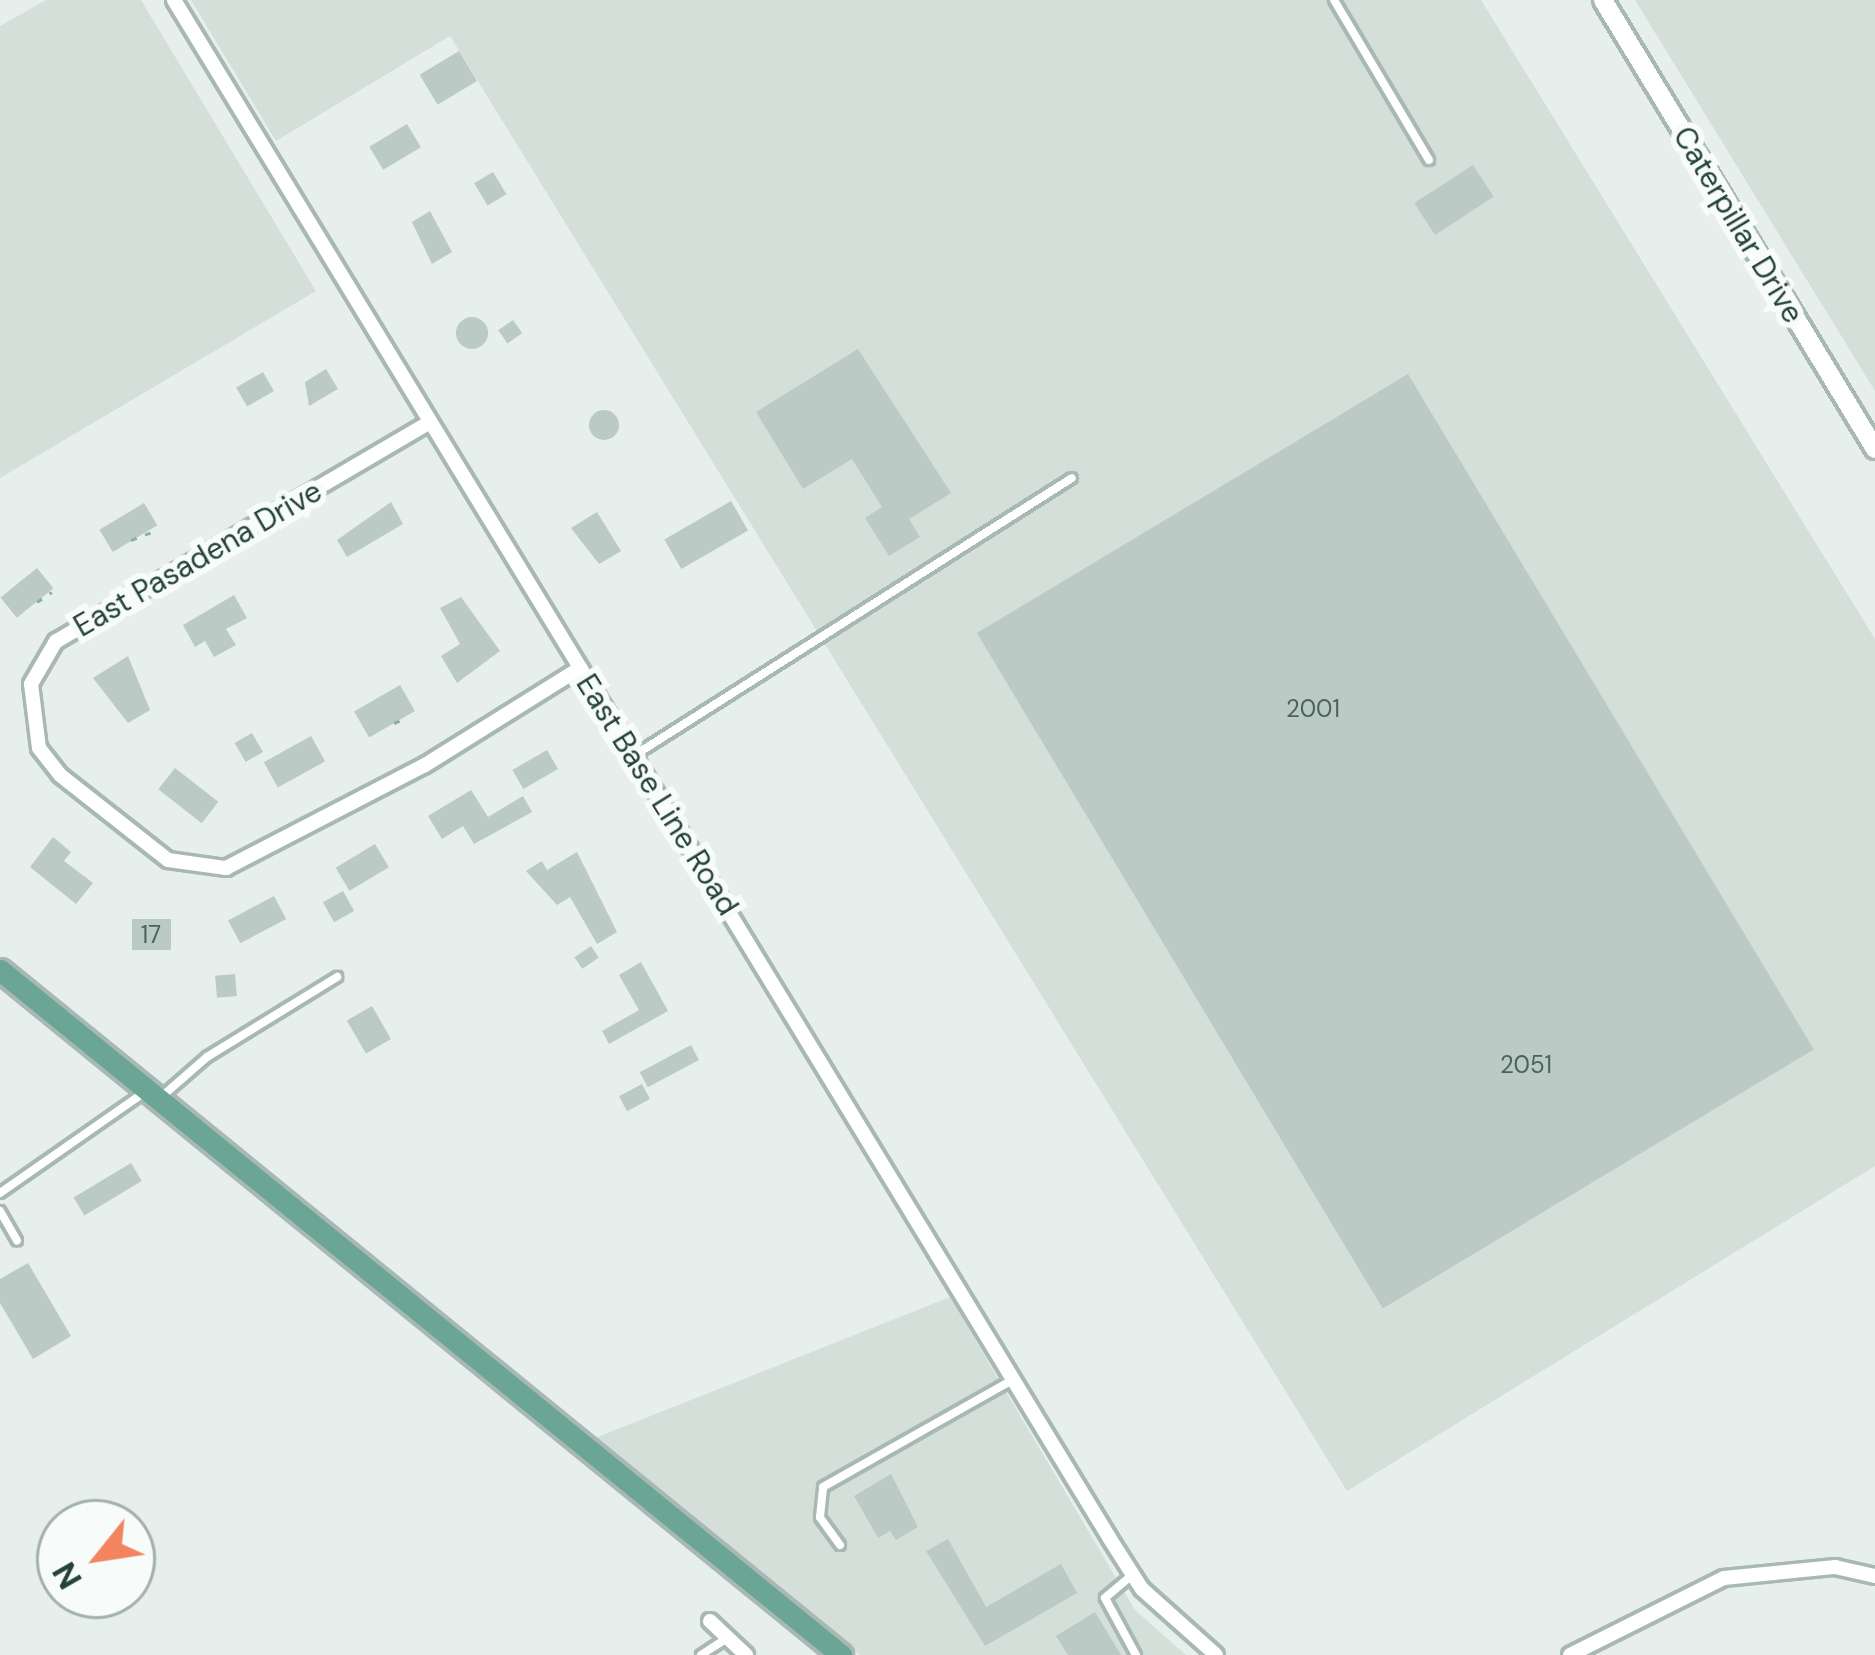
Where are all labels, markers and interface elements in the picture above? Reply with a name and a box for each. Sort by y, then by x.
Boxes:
street label: Caterpillar Drive [1665,120,1811,330]
street label: East Pasadena Drive [68,473,328,645]
street label: East Base Line Road [568,668,746,922]
house number: 2001 [1286,695,1340,723]
house number: 17 [141,921,161,949]
house number: 2051 [1500,1051,1552,1079]
north arrow [36,1499,156,1619]
text: N [42,1555,92,1597]

